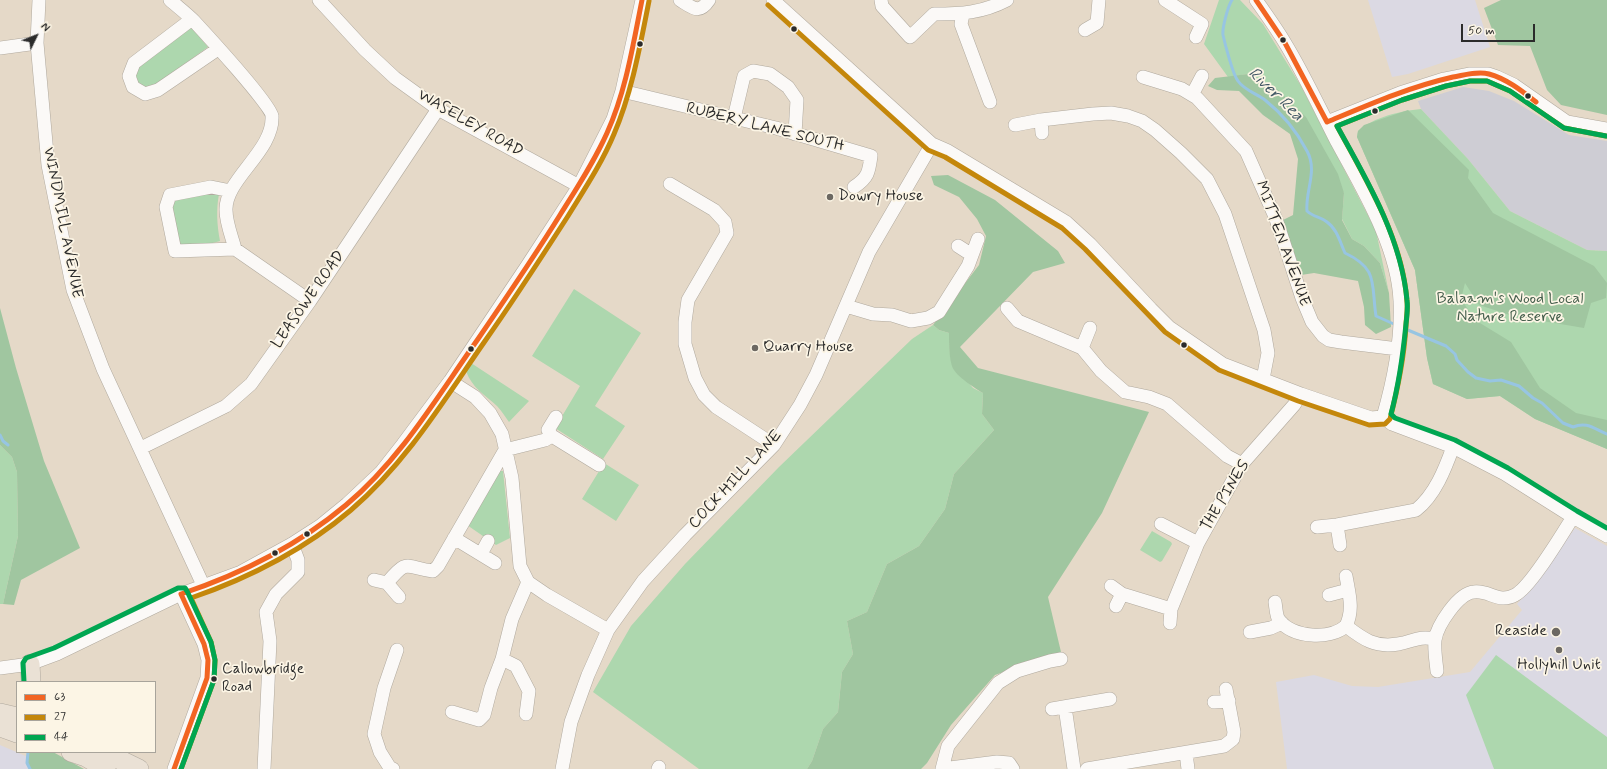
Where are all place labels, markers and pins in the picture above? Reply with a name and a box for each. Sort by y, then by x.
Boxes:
unlabelled marker [789,24,799,34]
unlabelled marker [1278,35,1288,45]
unlabelled marker [635,39,645,49]
unlabelled marker [1523,91,1533,101]
unlabelled marker [1370,106,1380,116]
place label: Dowry House [838,187,923,207]
marker: Dowry House [825,192,835,202]
place label: Quarry House [763,338,854,358]
unlabelled marker [1179,340,1189,350]
marker: Quarry House [750,343,760,353]
unlabelled marker [466,344,476,354]
unlabelled marker [302,529,312,539]
unlabelled marker [270,548,280,558]
place label: Reaside [1495,622,1547,642]
marker: Reaside [1550,626,1562,638]
marker: Hollyhill Unit [1554,645,1564,655]
place label: Hollyhill Unit [1517,656,1601,676]
place label: Callowbridge Road [222,661,304,696]
marker: Callowbridge Road [209,674,219,684]

